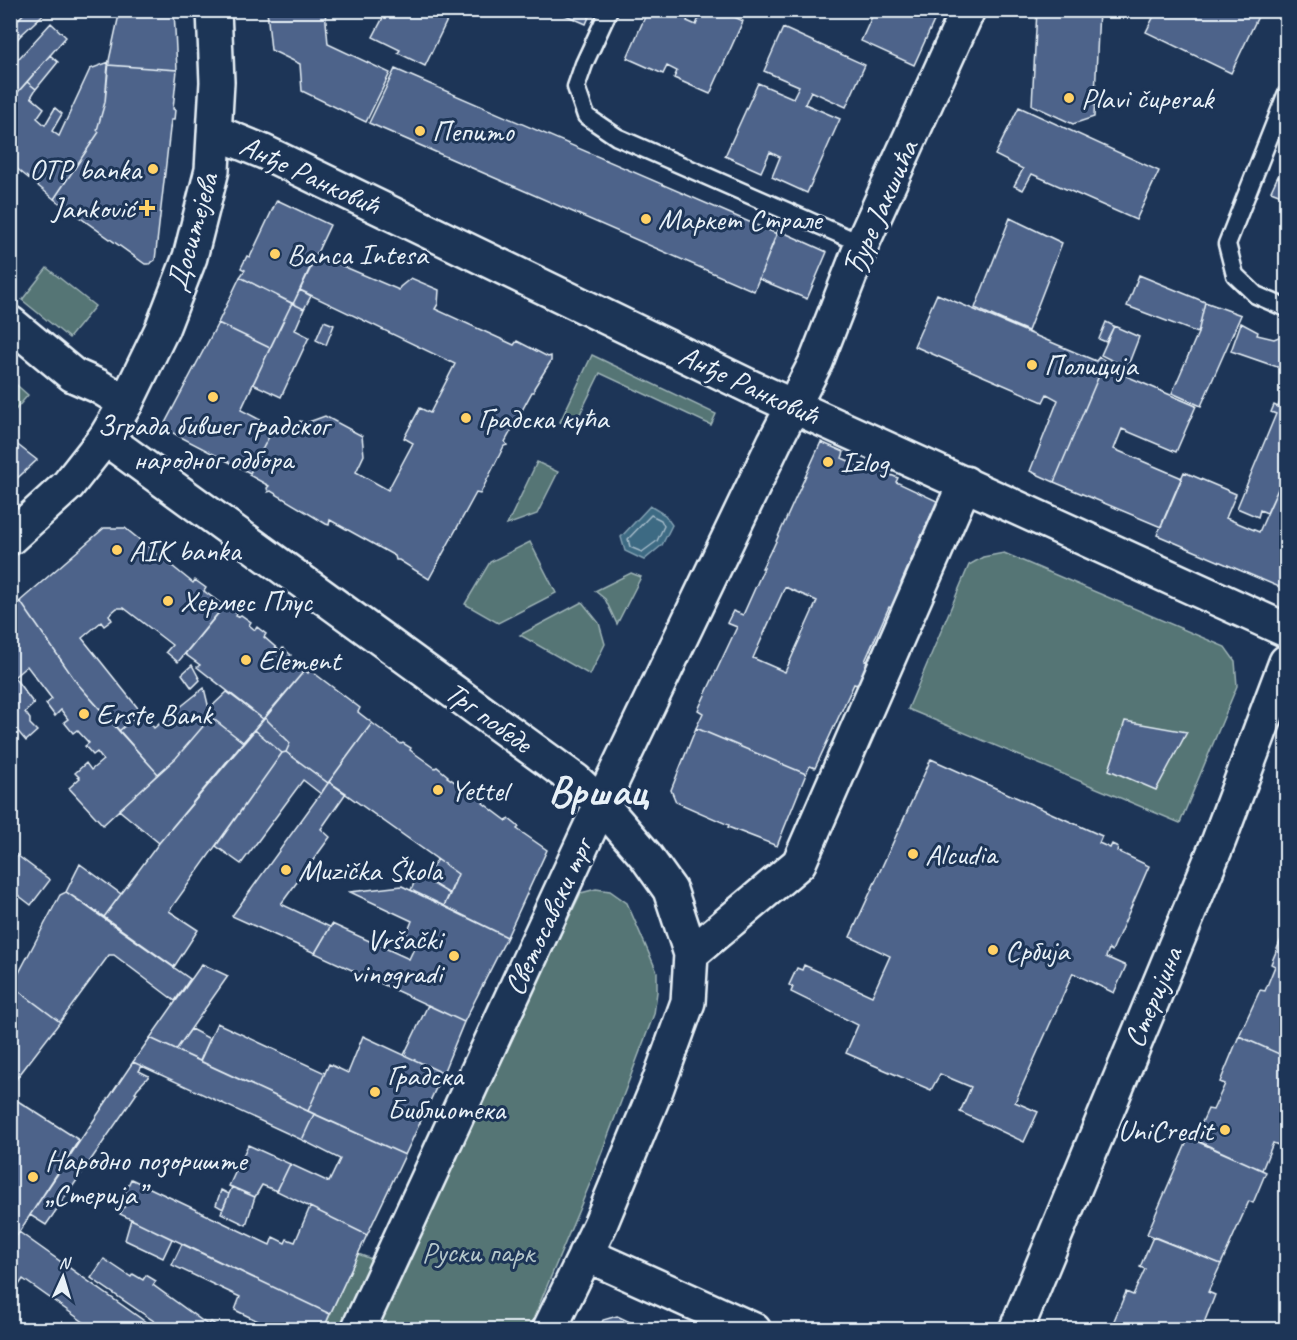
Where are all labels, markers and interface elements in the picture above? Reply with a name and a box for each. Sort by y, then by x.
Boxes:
place label: Plavi čuperak [1081,79,1215,117]
marker: Plavi čuperak [1062,91,1076,105]
place label: Пепито [432,112,515,150]
marker: Пепито [413,124,427,138]
street label: Анђе Ранковић [234,126,388,225]
street label: Ђуре Јакшића [833,133,928,282]
place label: OTP banka [29,150,143,188]
marker: OTP banka [146,162,160,176]
street label: Доситејева [157,167,227,295]
place label: Janković [50,189,139,227]
place label: Маркет Страле [658,200,824,238]
marker: Janković [140,201,154,215]
marker: Маркет Страле [639,212,653,226]
place label: Banca Intesa [287,235,429,273]
marker: Banca Intesa [268,247,282,261]
street label: Анђе Ранковић [673,336,827,435]
place label: Полицијa [1044,346,1139,384]
marker: Полицијa [1025,358,1039,372]
marker: Зграда бившег градског народног одбора [206,390,220,404]
place label: Градска кућа [478,399,610,437]
place label: Зграда бившег градског народног одбора [97,406,332,478]
marker: Градска кућа [459,411,473,425]
place label: Izlog [840,443,891,481]
marker: Izlog [821,455,835,469]
place label: AIK banka [129,531,243,569]
marker: AIK banka [110,543,124,557]
place label: Хермес Плус [180,582,313,620]
marker: Хермес Плус [161,594,175,608]
place label: Element [258,641,343,679]
marker: Element [239,653,253,667]
street label: Трг победе [438,673,542,763]
place label: Erste Bank [96,695,214,733]
marker: Erste Bank [77,707,91,721]
district label: Вршац [548,765,649,818]
place label: Yettel [450,771,513,809]
marker: Yettel [431,783,445,797]
street label: Светосавски трг [495,829,603,1001]
place label: Alcudia [925,835,999,873]
marker: Alcudia [906,847,920,861]
place label: Muzička Škola [298,851,444,889]
marker: Muzička Škola [279,863,293,877]
place label: Vršački vinogradi [351,920,445,992]
place label: Србија [1005,931,1071,969]
street label: Стеријина [1115,939,1192,1053]
marker: Србија [986,943,1000,957]
marker: Vršački vinogradi [447,949,461,963]
place label: Градска Библиотека [387,1056,507,1128]
marker: Градска Библиотека [368,1085,382,1099]
place label: UniCredit [1117,1111,1216,1149]
marker: UniCredit [1218,1123,1232,1137]
place label: Народно позориште „Стерија” [45,1141,249,1213]
marker: Народно позориште „Стерија” [26,1170,40,1184]
park label: Руски парк [422,1233,536,1271]
north arrow [33,1247,93,1307]
text: N [58,1253,73,1274]

